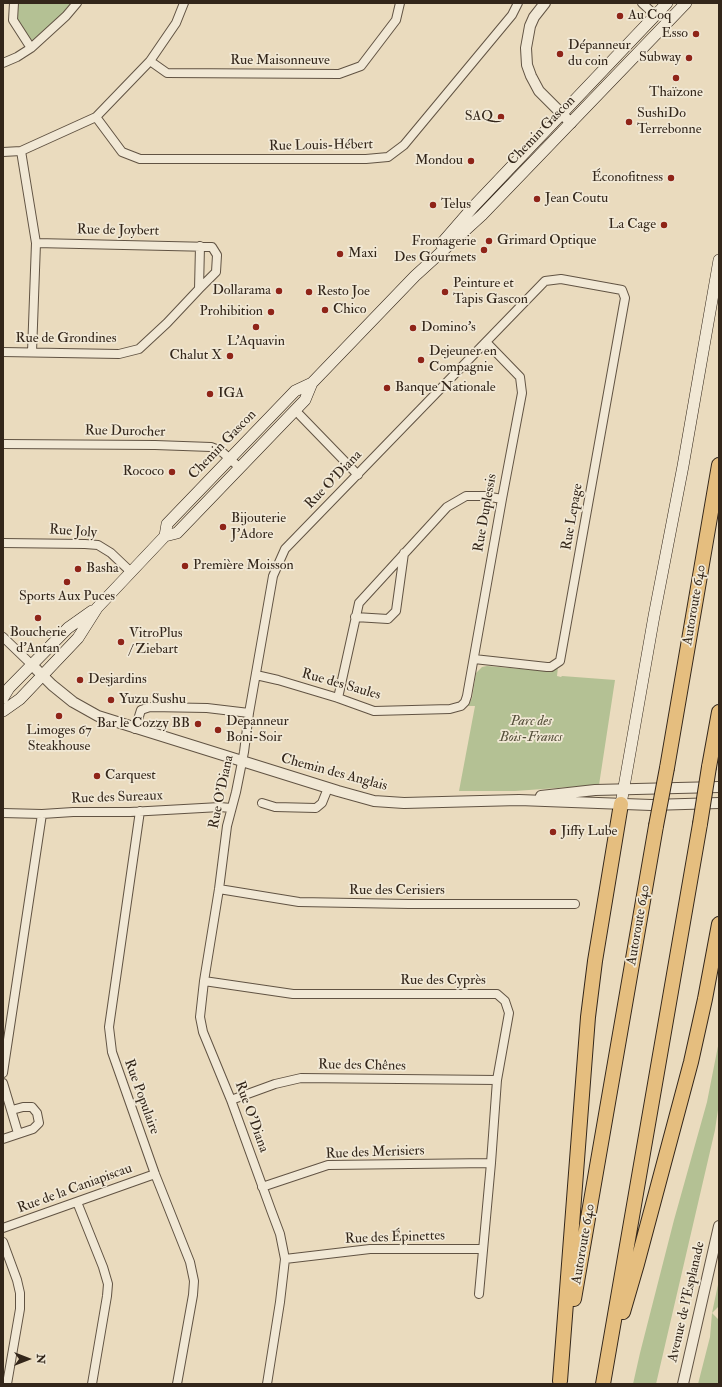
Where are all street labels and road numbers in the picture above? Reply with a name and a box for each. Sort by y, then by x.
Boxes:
street label: Rue Maisonneuve [230,53,330,69]
street label: Chemin Gascon [505,93,579,169]
street label: Rue Louis-Hébert [269,137,373,155]
street label: Rue de Joybert [77,222,159,240]
street label: Rue de Grondines [16,331,116,347]
street label: Chemin Gascon [186,407,260,483]
street label: Rue Durocher [85,423,165,441]
street label: Rue O'Diana [302,447,366,513]
street label: Rue Duplessis [471,473,501,553]
street label: Rue Lepage [559,482,587,552]
street label: Rue Joly [49,522,97,542]
street label: Autoroute 640 [680,563,710,647]
street label: Rue des Saules [300,666,382,704]
street label: Chemin des Anglais [279,751,389,795]
street label: Rue O'Diana [206,754,238,830]
street label: Rue des Sureaux [71,788,163,808]
street label: Rue des Cerisiers [349,883,445,899]
street label: Autoroute 640 [624,883,654,967]
street label: Rue des Cyprès [400,973,486,989]
street label: Rue Populaire [120,1057,162,1137]
street label: Rue des Chênes [318,1057,406,1075]
street label: Rue O'Diana [230,1079,272,1155]
street label: Rue des Merisiers [325,1143,425,1163]
street label: Rue de la Caniapiscau [15,1160,135,1218]
street label: Autoroute 640 [569,1202,599,1286]
street label: Rue des Épinettes [345,1228,445,1248]
street label: Avenue de l'Esplanade [665,1240,709,1364]

